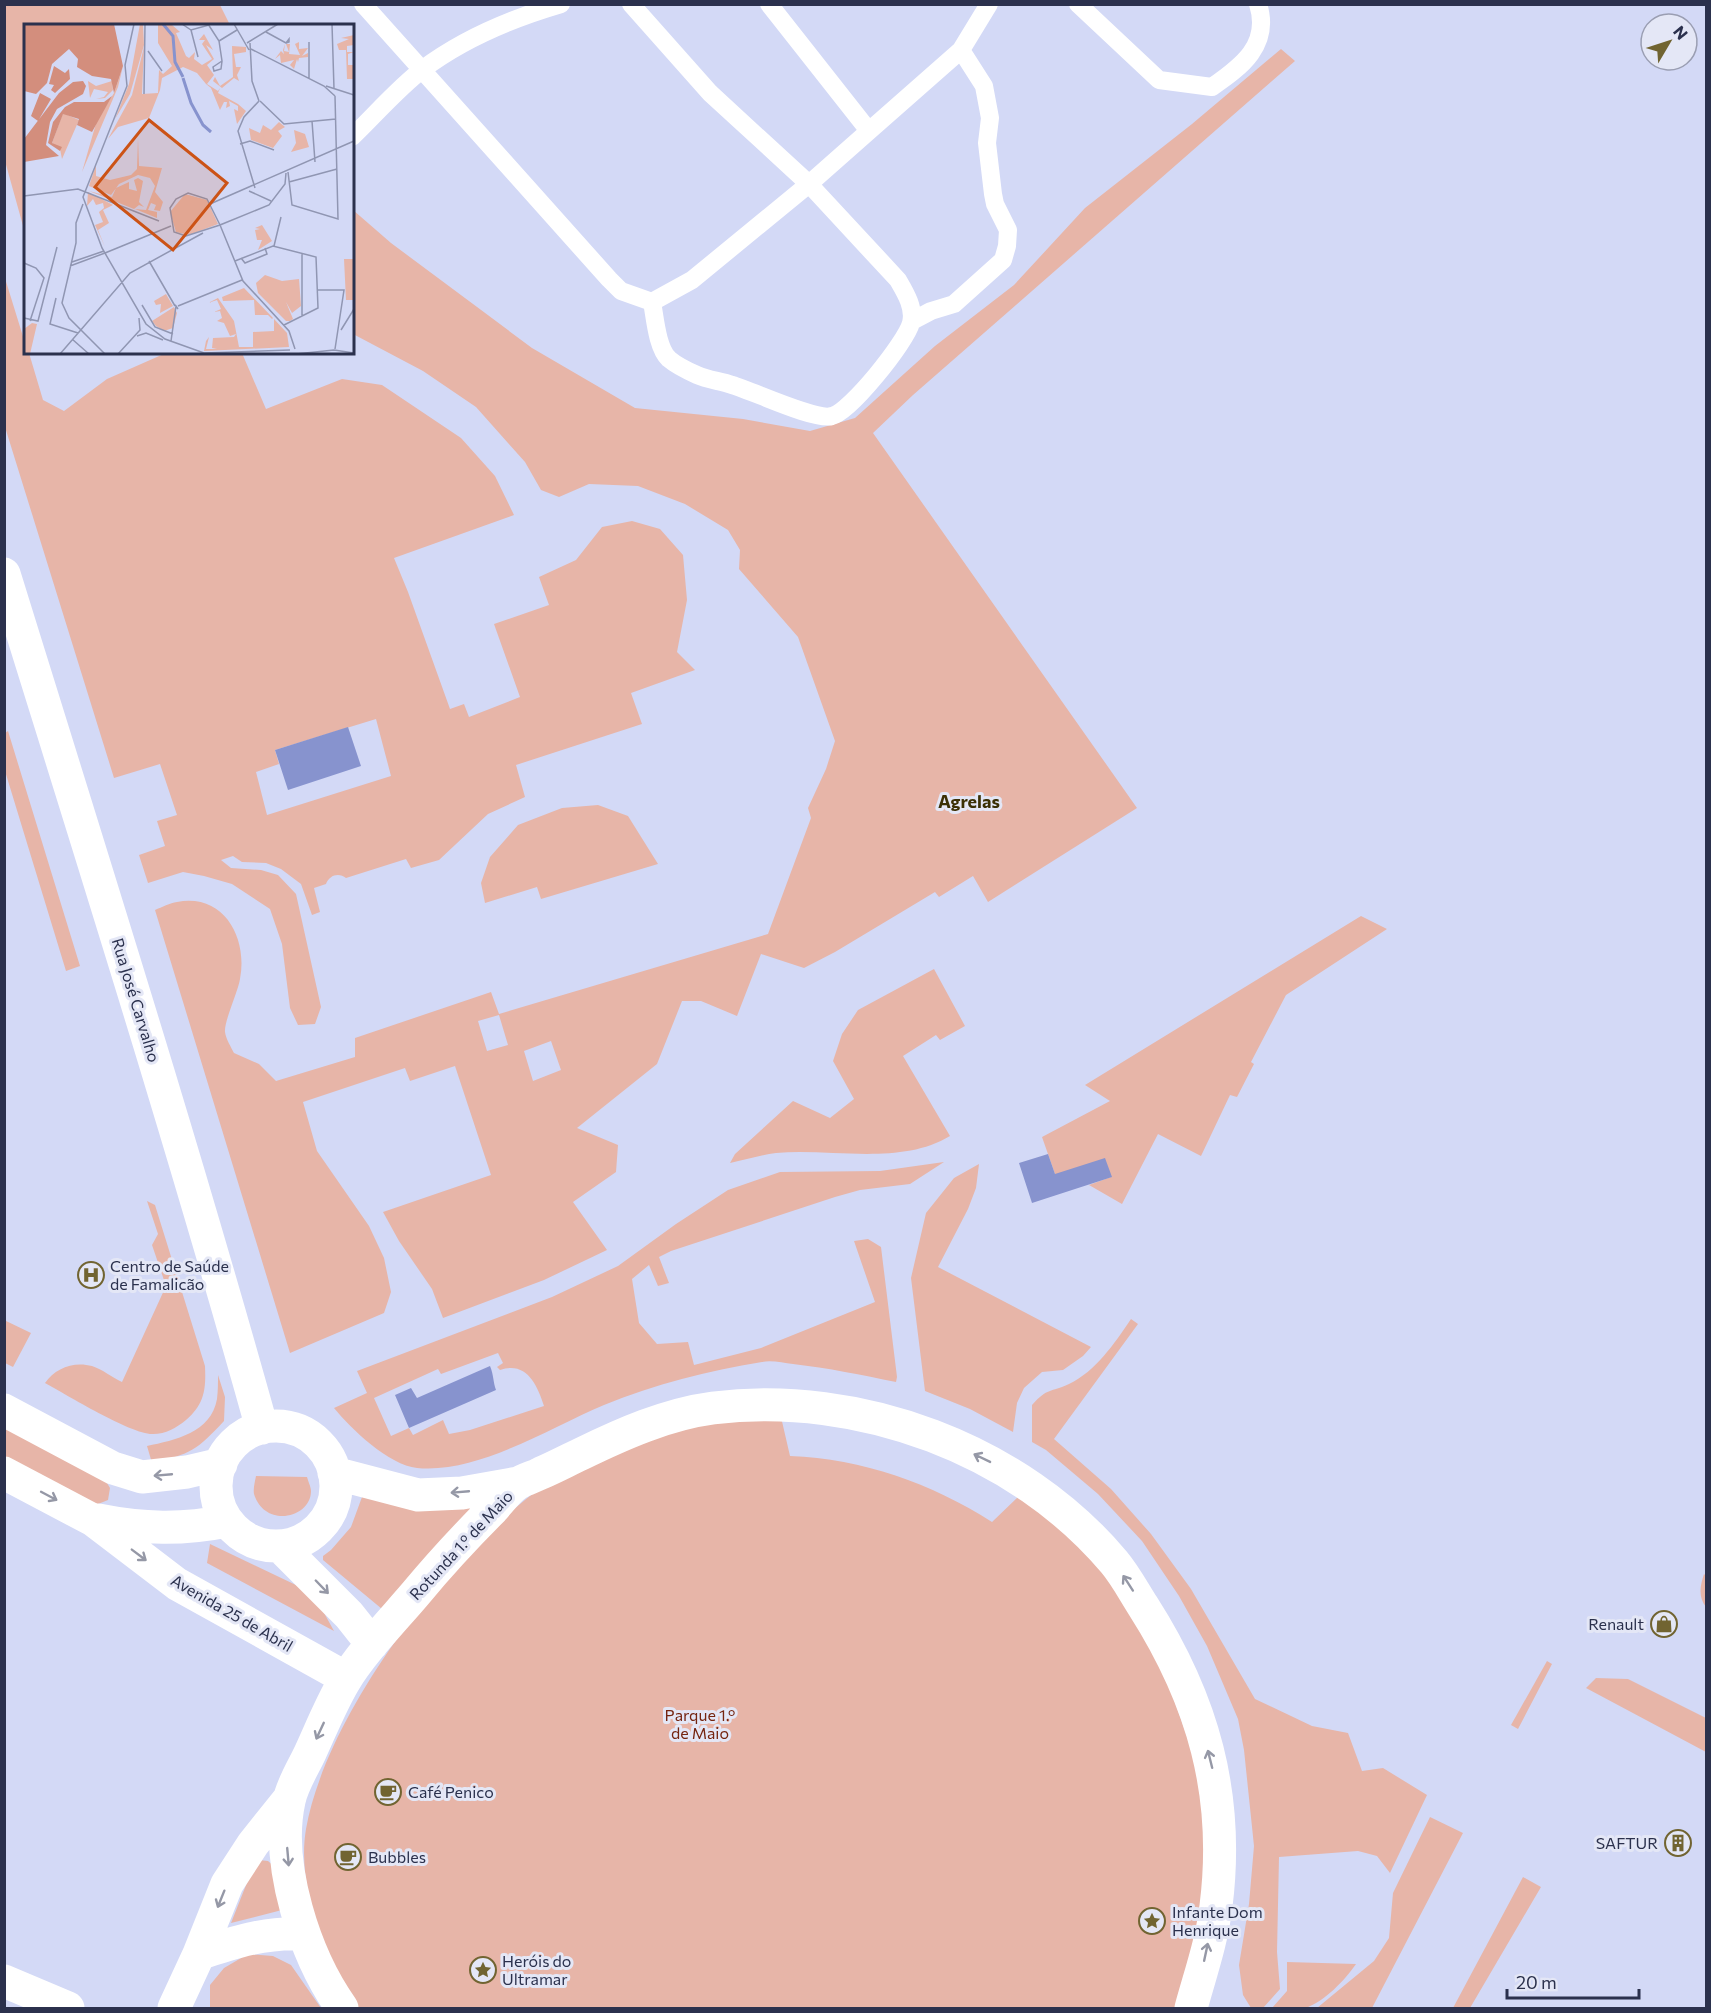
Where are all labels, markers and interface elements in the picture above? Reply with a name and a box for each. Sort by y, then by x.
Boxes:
north arrow [1639,12,1699,72]
text: N [1670,22,1692,43]
inset map [24,24,354,354]
district label: Agrelas [938,790,1000,812]
street label: Rua José Carvalho [109,935,164,1064]
place label: Centro de Saúde de Famalicão [110,1256,229,1293]
hospital icon: Centro de Saúde de Famalicão [76,1260,106,1290]
one-way arrow [973,1452,991,1464]
one-way arrow [154,1470,174,1481]
street label: Rotunda 1.º de Maio [405,1486,516,1603]
one-way arrow [451,1487,470,1498]
one-way arrow [39,1491,57,1502]
one-way arrow [131,1549,147,1561]
street label: Avenida 25 de Abril [168,1570,297,1655]
one-way arrow [1122,1575,1134,1592]
one-way arrow [315,1579,330,1594]
shop icon: Renault [1649,1609,1679,1639]
place label: Renault [1588,1614,1644,1633]
park label: Parque 1.º de Maio [665,1705,735,1742]
one-way arrow [314,1721,326,1739]
one-way arrow [1204,1750,1216,1769]
cafe icon: Café Penico [373,1777,403,1807]
place label: Café Penico [408,1782,494,1801]
building icon: SAFTUR [1663,1828,1693,1858]
place label: SAFTUR [1596,1833,1658,1852]
cafe icon: Bubbles [333,1842,363,1872]
one-way arrow [283,1847,294,1867]
place label: Bubbles [368,1847,426,1866]
one-way arrow [215,1889,226,1908]
place label: Infante Dom Henrique [1172,1902,1263,1939]
place icon: Infante Dom Henrique [1137,1906,1167,1936]
one-way arrow [1201,1943,1212,1962]
place label: Heróis do Ultramar [502,1951,571,1988]
place icon: Heróis do Ultramar [468,1955,498,1985]
scale bar [1507,1962,1639,2000]
text: 20 m [1516,1971,1557,1993]

